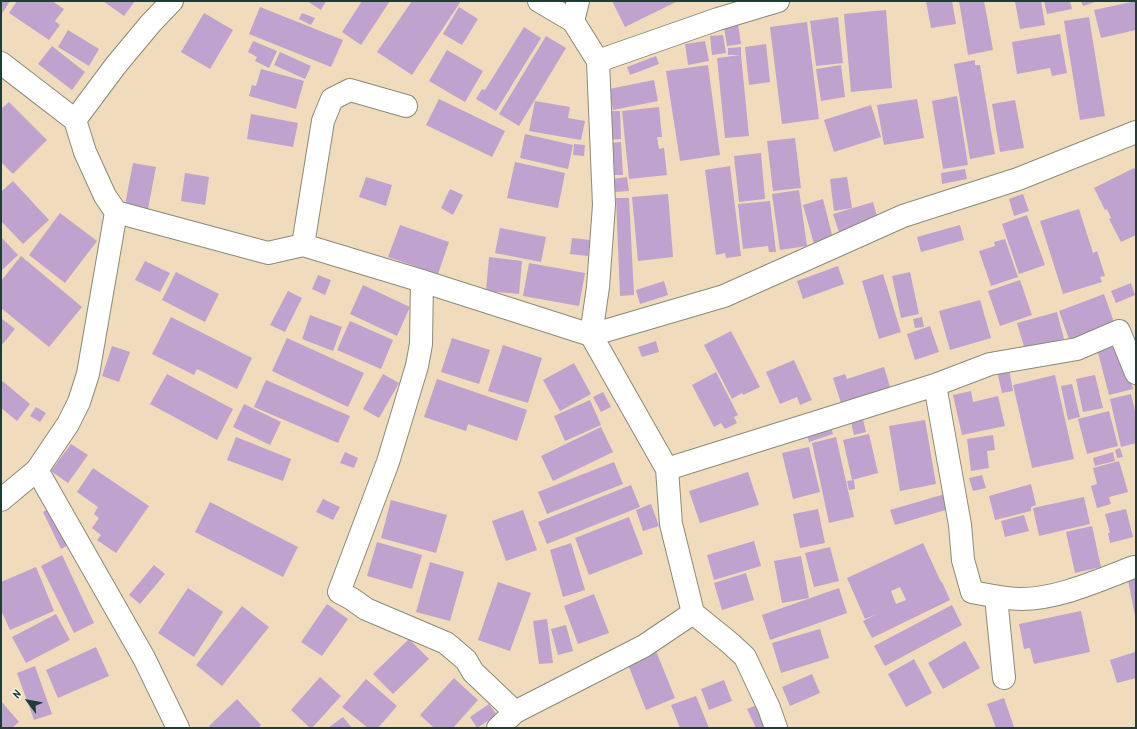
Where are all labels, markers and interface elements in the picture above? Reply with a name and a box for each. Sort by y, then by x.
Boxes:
north arrow [8,681,48,721]
text: N [8,687,27,702]

